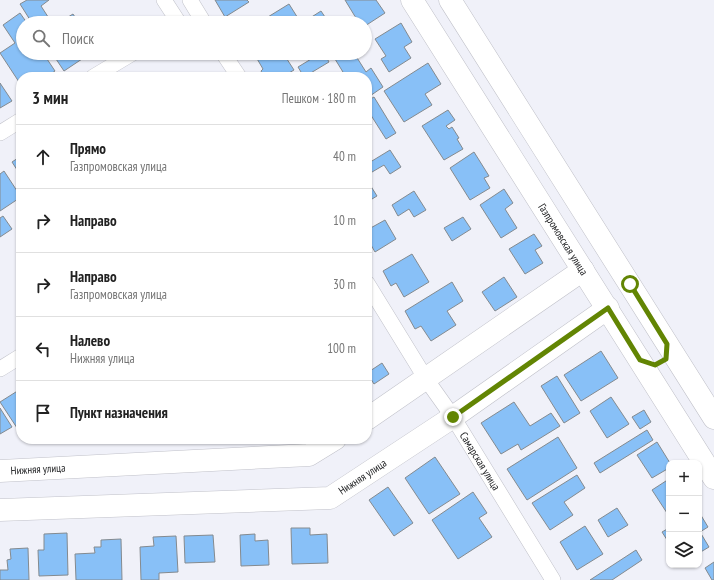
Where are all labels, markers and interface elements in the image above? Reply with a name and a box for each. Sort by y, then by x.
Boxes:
search box [16,16,372,60]
icon: search [30,27,52,49]
text: Поиск [62,29,94,48]
text: 3 мин [32,87,68,109]
text: Пешком · 180 m [282,90,356,107]
text: Прямо [70,139,106,158]
icon: ahead [32,146,54,168]
text: 40 m [333,148,356,165]
text: Газпромовская улица [70,158,167,175]
street label: Газпромовская улица [535,201,591,278]
icon: right [32,210,54,232]
text: Направо [70,211,117,230]
text: 10 m [333,212,356,229]
text: Направо [70,267,117,286]
icon: right [32,274,54,296]
route start [621,275,639,293]
text: 30 m [333,276,356,293]
text: Газпромовская улица [70,286,167,303]
text: Налево [70,331,110,350]
icon: left [32,338,54,360]
text: 100 m [327,340,356,357]
text: Нижняя улица [70,350,135,367]
icon: arrive [32,402,54,424]
text: Пункт назначения [70,403,168,422]
route end [444,408,462,426]
street label: Самарская улица [457,429,503,493]
street label: Нижняя улица [336,456,389,498]
map controls [666,460,702,568]
button: + [666,460,702,496]
street label: Нижняя улица [10,461,66,477]
button: − [666,496,702,532]
button: layers [666,532,702,568]

